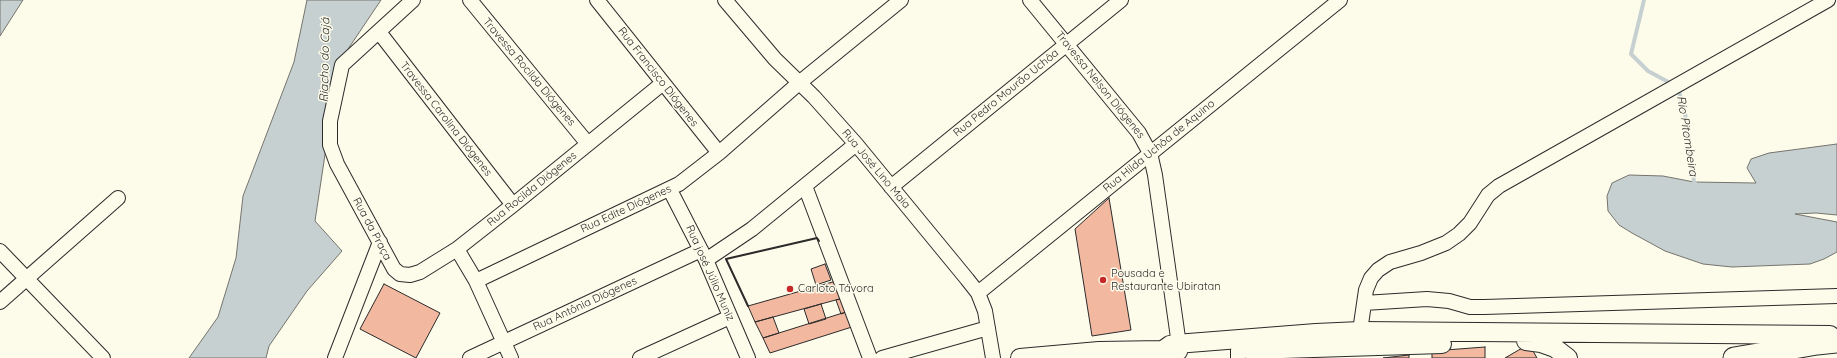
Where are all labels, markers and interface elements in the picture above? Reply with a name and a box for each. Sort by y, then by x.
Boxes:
street label: Travessa Rocilda Diógenes [480,15,578,129]
water label: Riacho do Cajá [317,17,333,103]
street label: Rua Francisco Diógenes [615,25,701,129]
street label: Travessa Nelson Diógenes [1053,29,1147,141]
street label: Rua Pedro Mourão Uchôa [951,46,1061,140]
street label: Travessa Carolina Diógenes [397,59,495,179]
water label: Rio Pitombeira [1674,95,1700,177]
street label: Rua Hilda Uchôa de Aquino [1101,97,1217,195]
street label: Rua José Lino Maia [839,127,913,211]
street label: Rua Rocilda Diógenes [485,149,579,229]
street label: Rua Edite Diógenes [578,182,674,236]
street label: Rua da Praça [350,195,394,263]
street label: Rua josé Júlio Muniz [683,223,737,323]
place label: Pousada e Restaurante Ubiratan [1111,267,1221,293]
street label: Rua Antônia Diógenes [531,274,639,334]
marker: Pousada e Restaurante Ubiratan [1098,275,1108,285]
place label: Carloto Távora [798,282,874,296]
marker: Carloto Távora [785,284,795,294]

